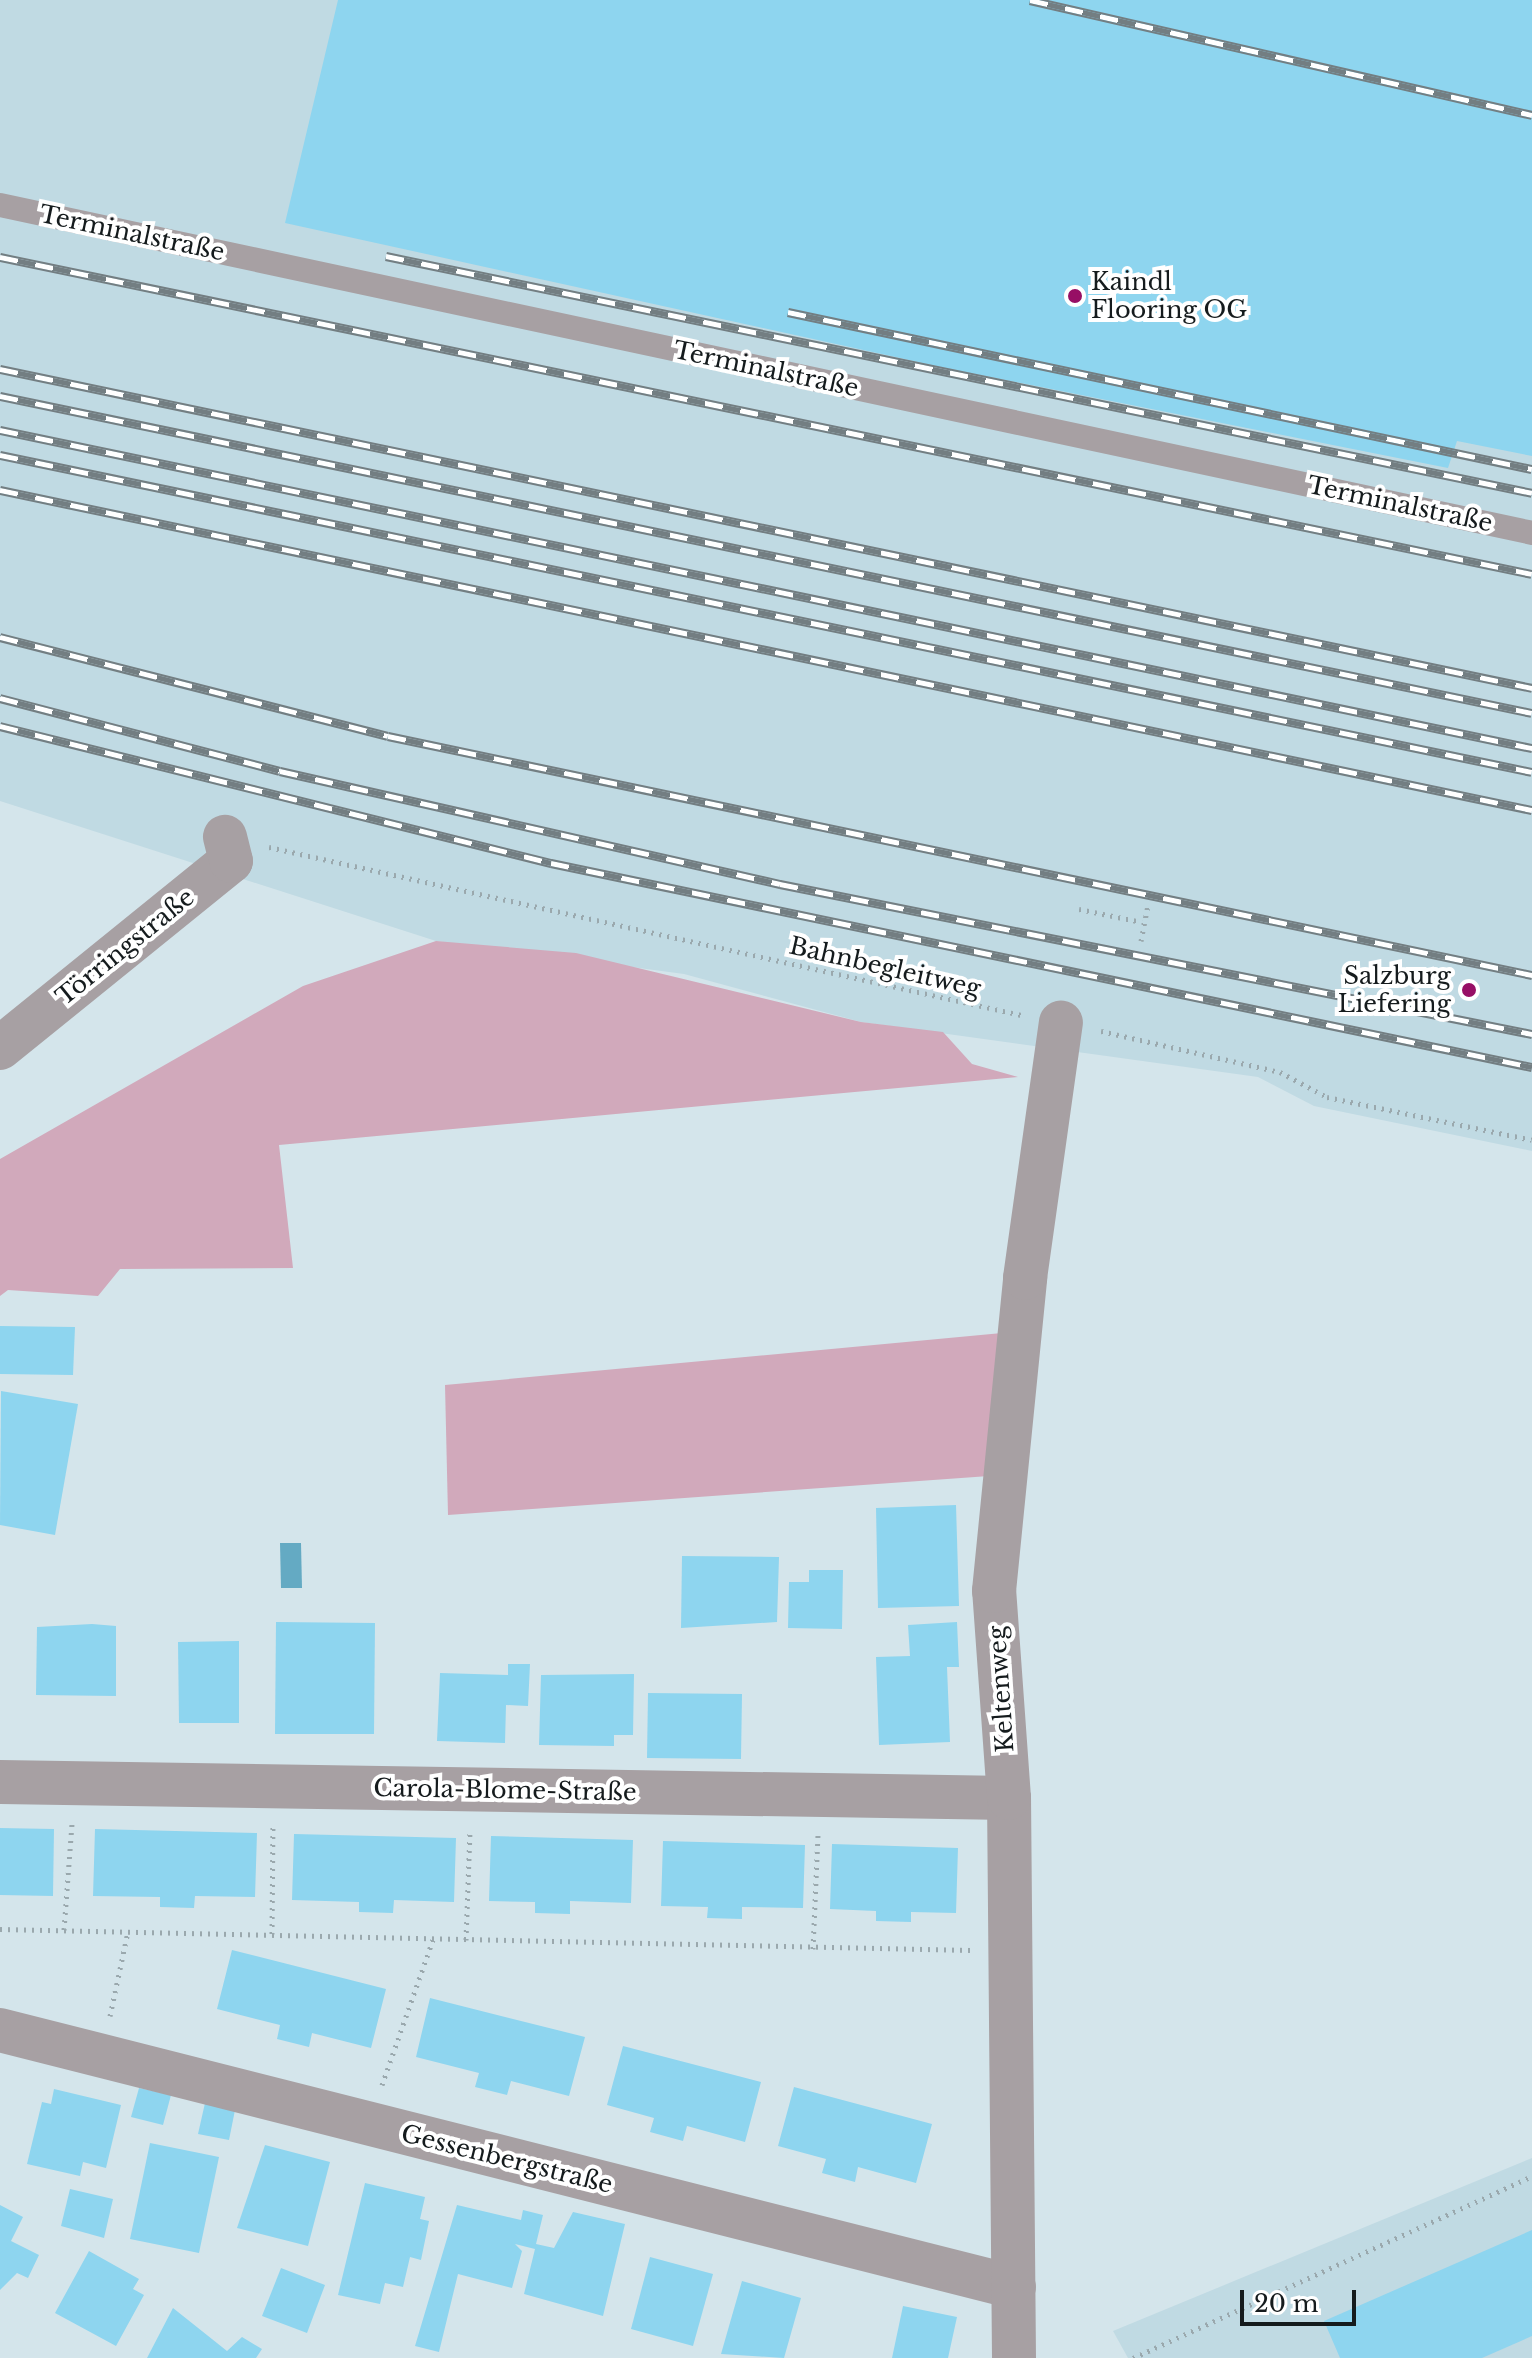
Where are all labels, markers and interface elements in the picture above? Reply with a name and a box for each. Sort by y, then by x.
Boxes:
street label: Terminalstraße [37,199,227,267]
place label: Kaindl Flooring OG [1091,268,1247,324]
marker: Kaindl Flooring OG [1066,287,1084,305]
street label: Terminalstraße [671,335,861,403]
street label: Terminalstraße [1305,470,1495,538]
street label: Törringstraße [50,883,200,1011]
street label: Bahnbegleitweg [786,931,984,1003]
place label: Salzburg Liefering [1338,962,1451,1018]
marker: Salzburg Liefering [1458,979,1480,1001]
street label: Keltenweg [982,1625,1020,1753]
street label: Carola-Blome-Straße [373,1773,637,1807]
street label: Gessenbergstraße [398,2119,616,2199]
scale bar [1244,2274,1360,2324]
text: 20 m [1254,2289,1319,2318]

